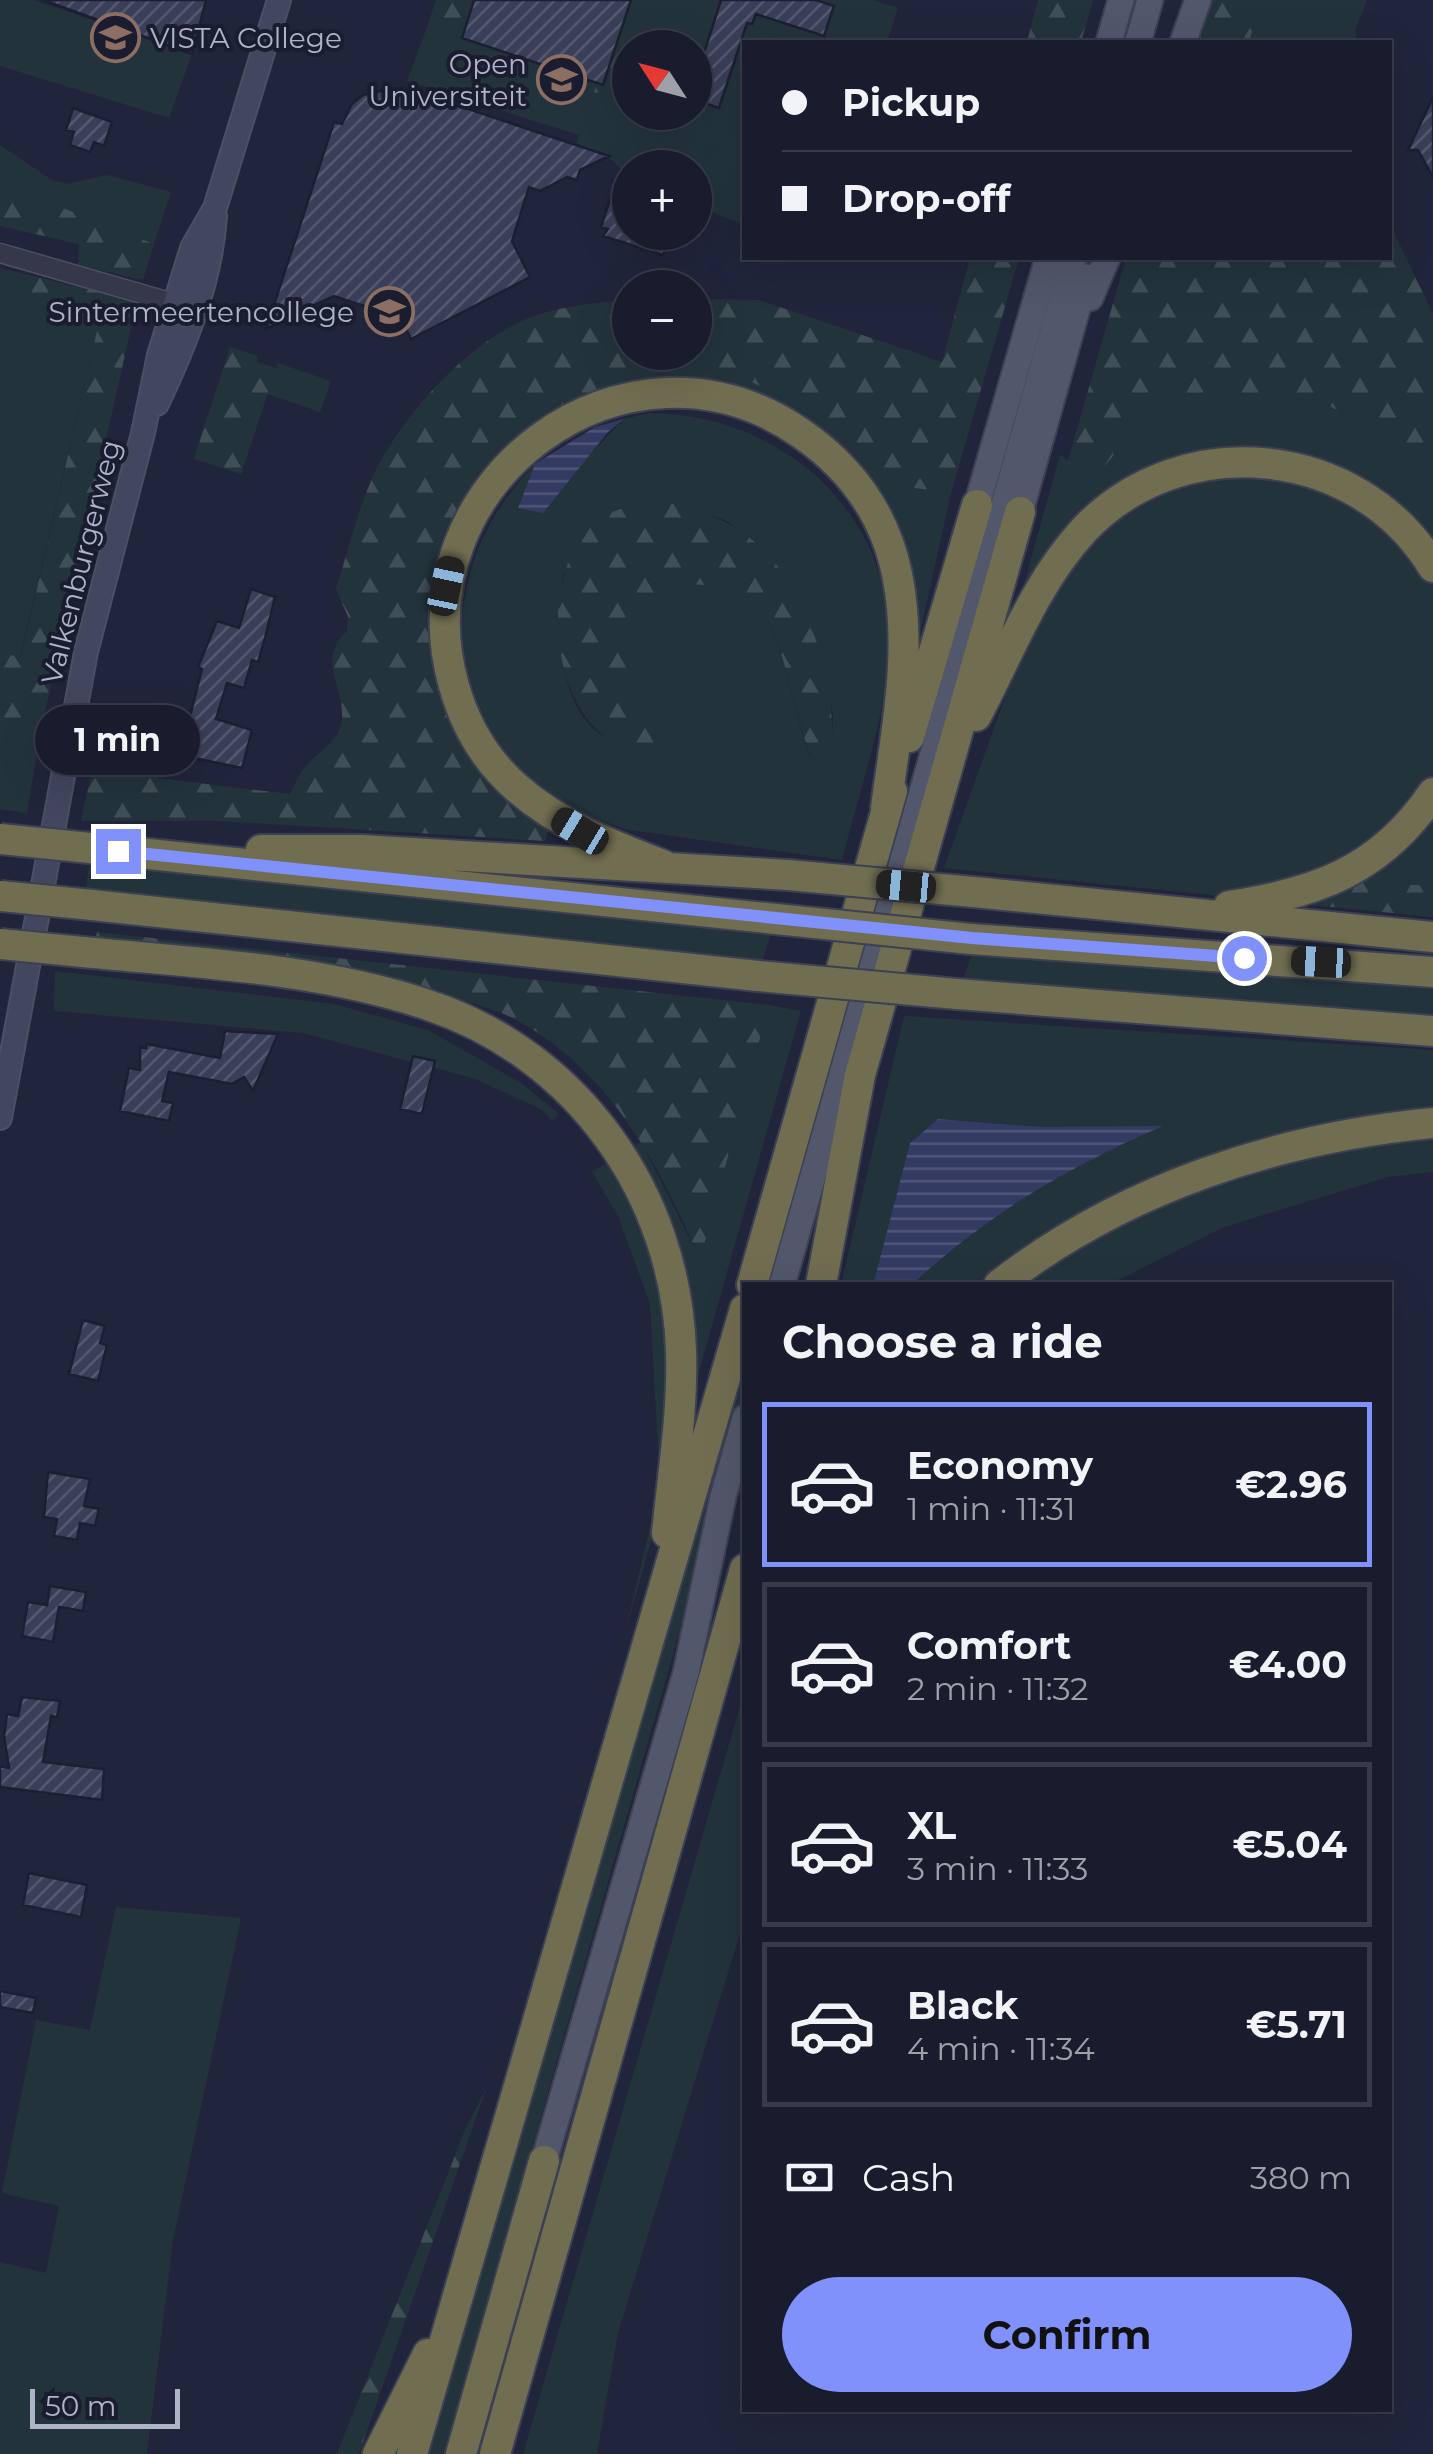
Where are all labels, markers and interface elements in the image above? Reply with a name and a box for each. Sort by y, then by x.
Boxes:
school or university icon: VISTA College [89,12,141,64]
place label: VISTA College [150,21,342,55]
north arrow [612,30,712,130]
map controls [612,30,712,370]
place label: Open Universiteit [368,47,527,113]
school or university icon: Open Universiteit [536,54,588,106]
text: Pickup [842,79,980,126]
button: + [612,150,712,250]
text: Drop-off [842,175,1011,222]
button: − [612,270,712,370]
school or university icon: Sintermeertencollege [363,286,415,338]
place label: Sintermeertencollege [49,295,354,329]
street label: Valkenburgerweg [34,436,128,688]
car [425,554,467,618]
callout: 1 min [36,706,200,776]
text: 1 min [74,720,161,759]
car [547,803,613,859]
route end [96,829,141,874]
car [875,868,937,904]
route start [1222,936,1267,981]
car [1290,945,1352,979]
text: Choose a ride [782,1314,1103,1369]
icon: car [787,1440,877,1530]
text: Economy [907,1442,1093,1489]
text: €2.96 [1235,1461,1347,1508]
text: 1 min · 11:31 [907,1489,1075,1528]
icon: car [787,1620,877,1710]
text: Comfort [907,1622,1071,1669]
text: €4.00 [1229,1641,1347,1688]
text: 2 min · 11:32 [907,1669,1089,1708]
icon: car [787,1800,877,1890]
text: XL [907,1802,956,1849]
text: €5.04 [1233,1821,1347,1868]
text: 3 min · 11:33 [907,1849,1088,1888]
icon: car [787,1980,877,2070]
text: Black [907,1982,1018,2029]
text: €5.71 [1246,2001,1347,2048]
text: 4 min · 11:34 [907,2029,1095,2068]
icon: cash [782,2150,837,2205]
text: Cash [862,2154,955,2201]
text: 380 m [1250,2158,1352,2197]
button: Confirm [782,2277,1352,2392]
scale bar [30,2384,180,2428]
text: 50 m [45,2389,116,2423]

